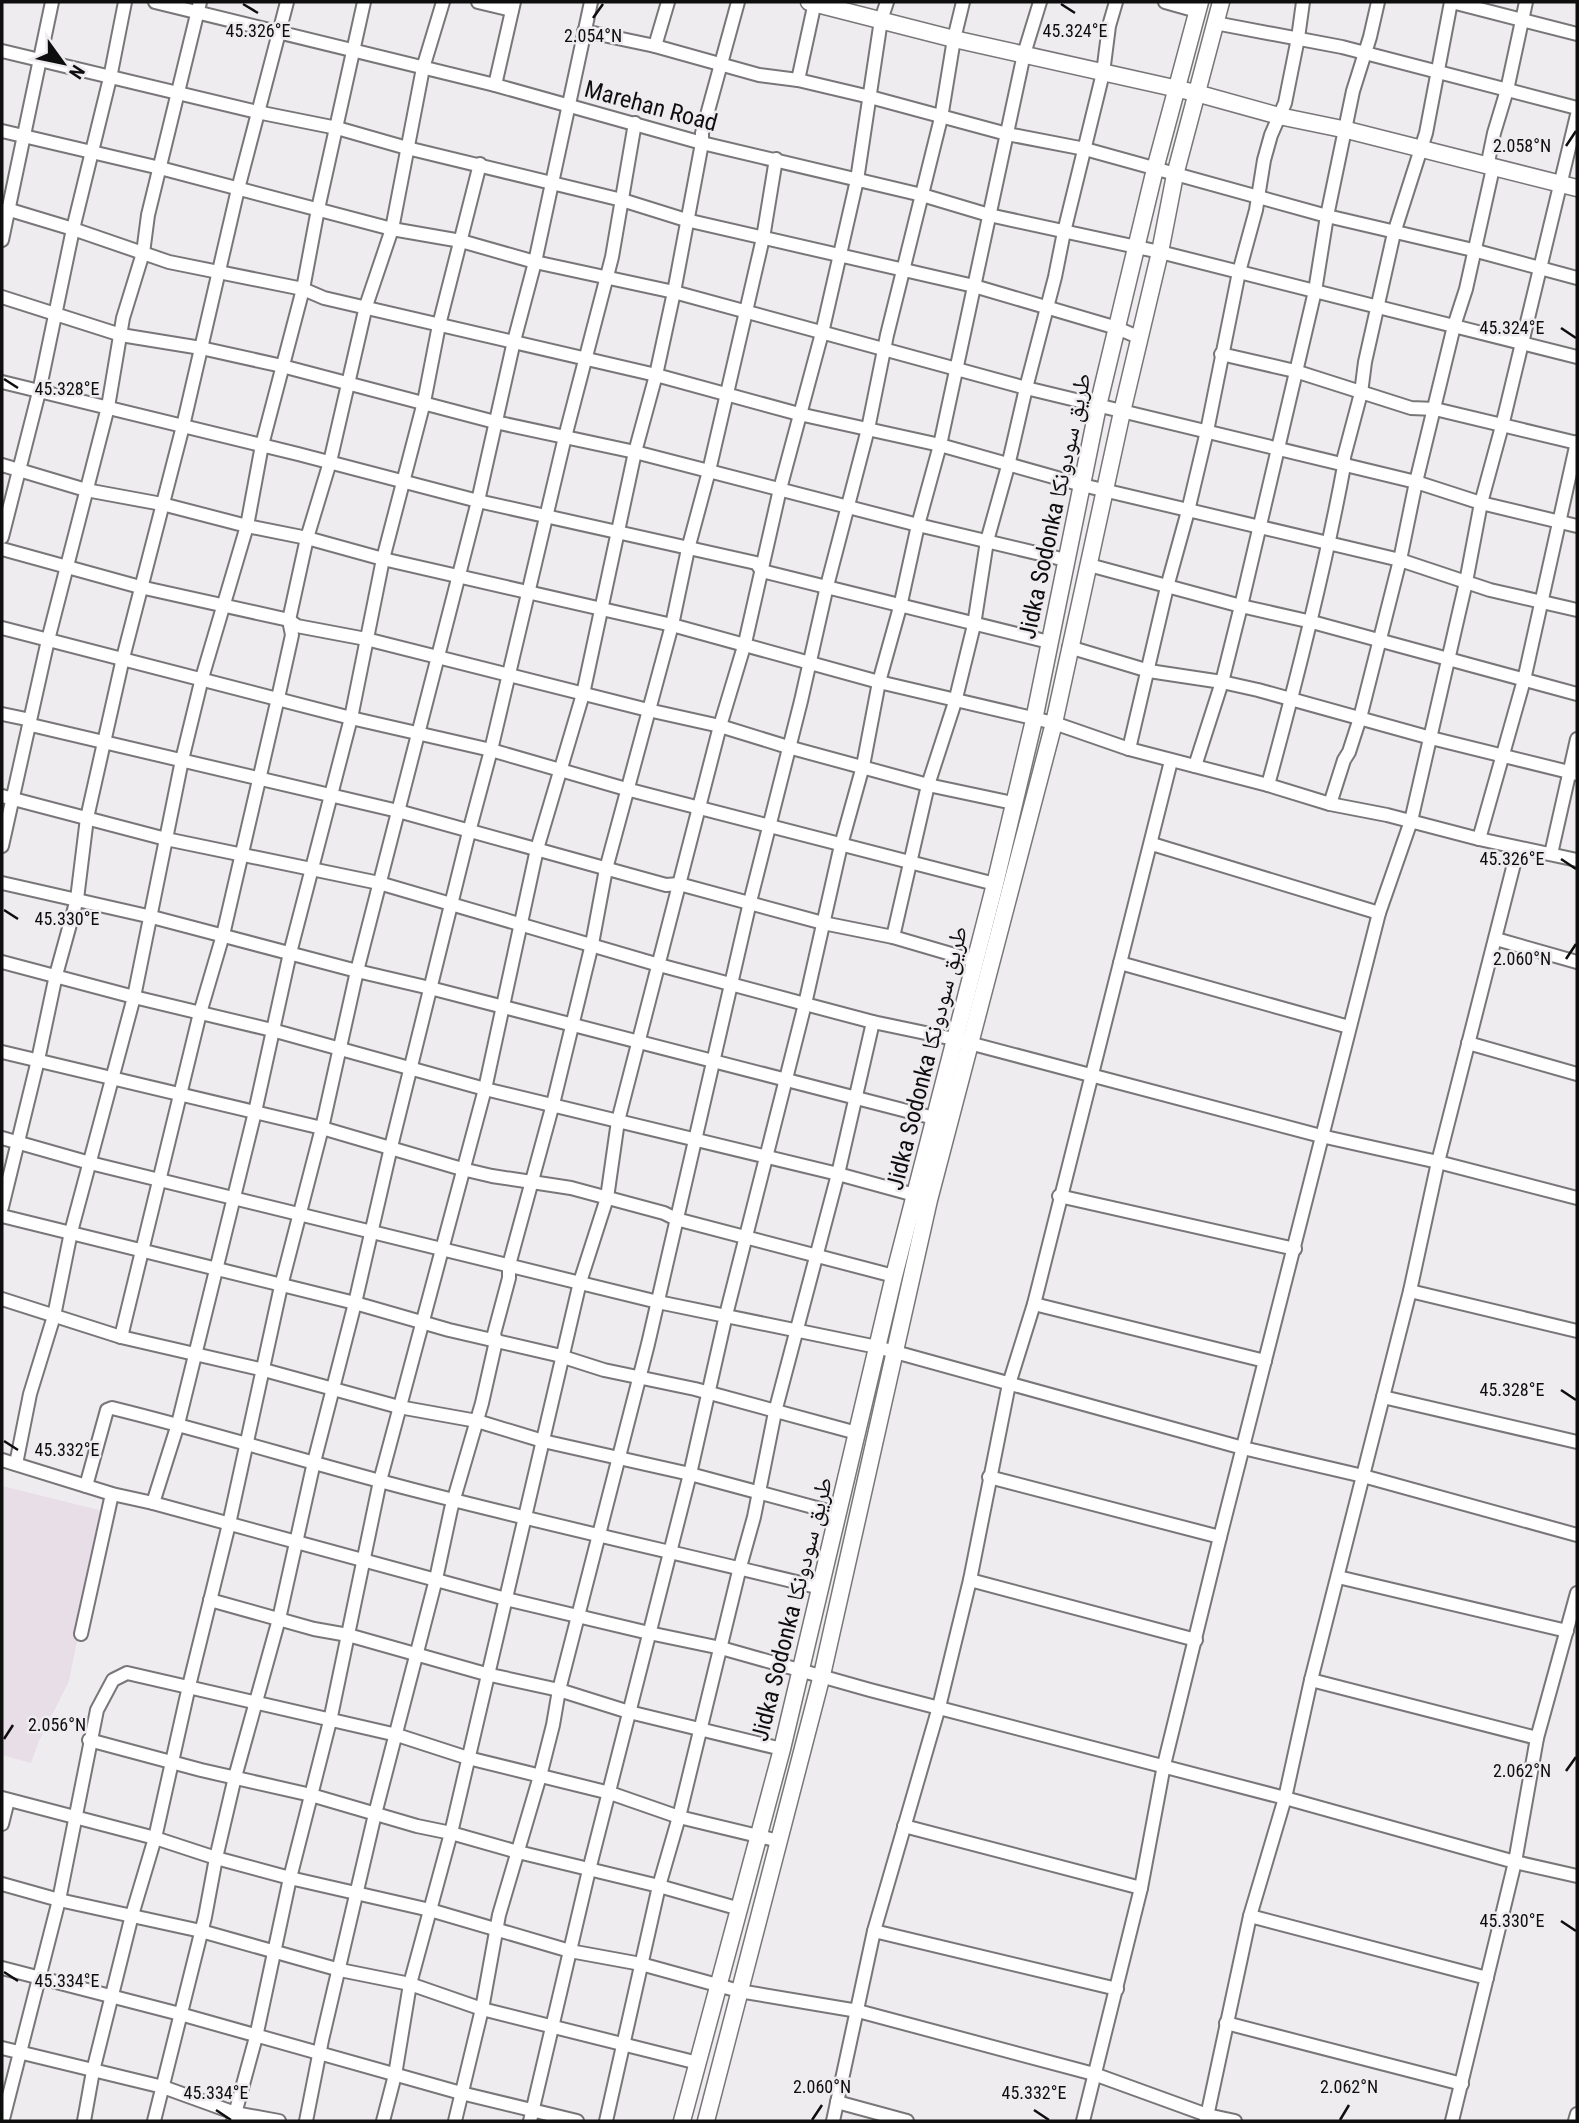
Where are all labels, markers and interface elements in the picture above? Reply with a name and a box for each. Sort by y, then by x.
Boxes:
text: 45.326°E [226,20,290,41]
text: 45.324°E [1043,20,1107,41]
text: 2.054°N [564,25,622,46]
north arrow [28,28,98,98]
text: N [64,61,90,83]
street label: Marehan Road [582,75,720,137]
text: 2.058°N [1493,135,1551,156]
text: 45.324°E [1480,317,1544,338]
street label: Jidka Sodonka طريق سودونكا [1013,370,1097,642]
text: 45.328°E [35,378,99,399]
text: 45.326°E [1480,848,1544,869]
text: 45.330°E [35,908,99,929]
street label: Jidka Sodonka طريق سودونكا [881,923,973,1193]
text: 2.060°N [1493,948,1551,969]
text: 45.328°E [1480,1379,1544,1400]
text: 45.332°E [35,1439,99,1460]
street label: Jidka Sodonka طريق سودونكا [746,1474,838,1744]
text: 2.056°N [28,1714,86,1735]
text: 2.062°N [1493,1760,1551,1781]
text: 45.330°E [1480,1910,1544,1931]
text: 45.334°E [35,1970,99,1991]
text: 2.060°N [793,2076,851,2097]
text: 2.062°N [1320,2076,1378,2097]
text: 45.334°E [184,2082,248,2103]
text: 45.332°E [1002,2082,1066,2103]

